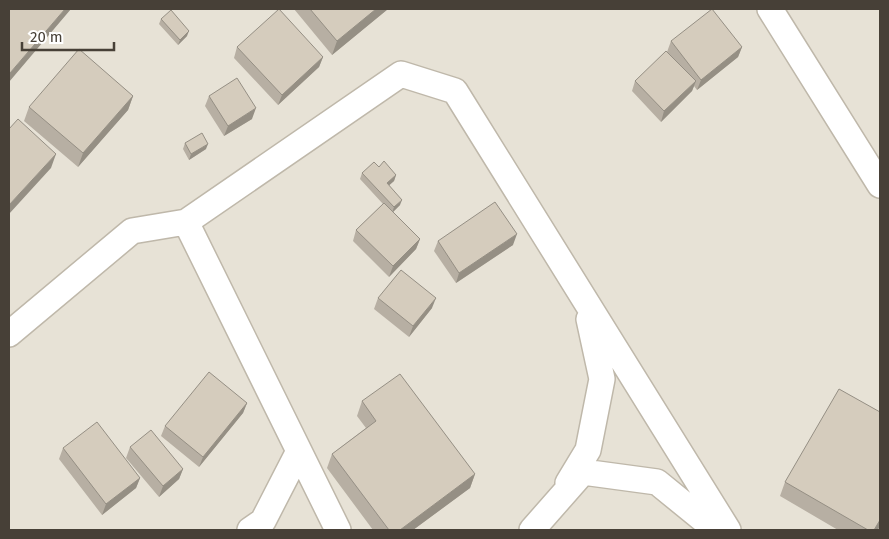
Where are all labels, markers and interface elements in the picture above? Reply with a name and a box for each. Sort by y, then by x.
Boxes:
scale bar [22,20,115,52]
text: 20 m [30,28,63,46]

